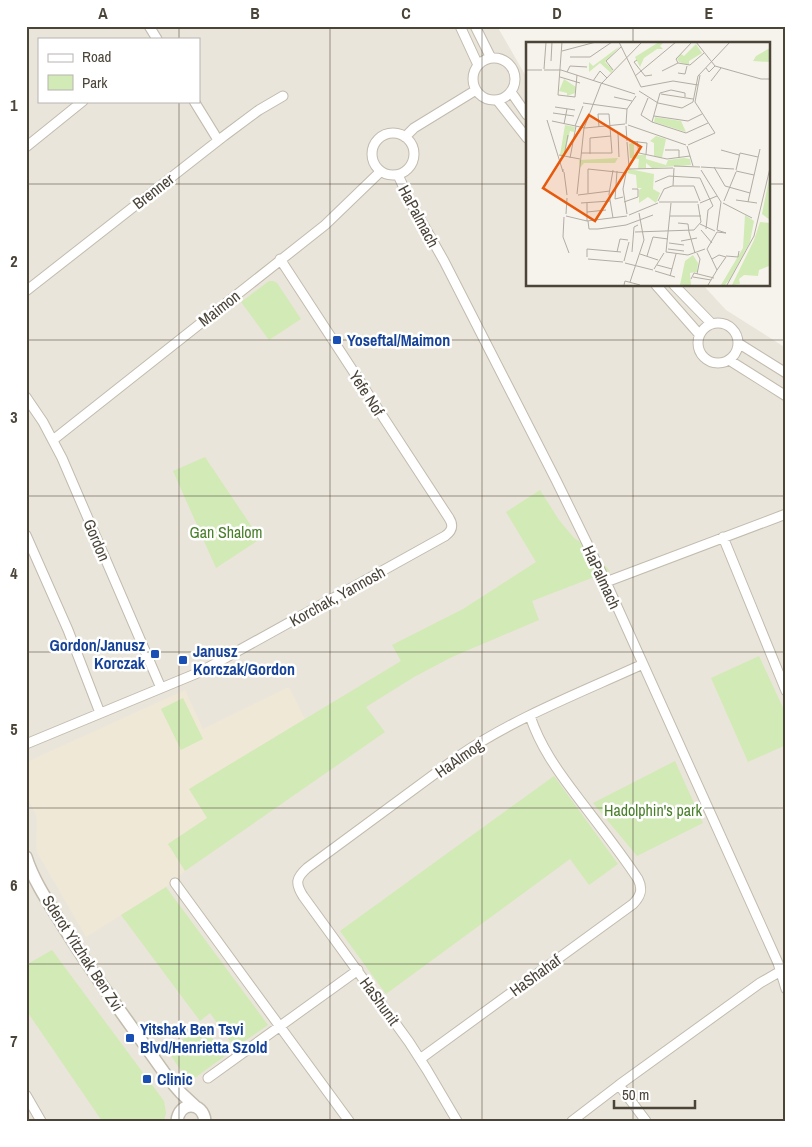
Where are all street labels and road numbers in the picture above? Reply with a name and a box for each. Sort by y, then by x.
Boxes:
street label: Brenner [128,168,179,214]
street label: HaPalmach [393,181,445,251]
street label: Maimon [194,285,244,331]
street label: Yefe Nof [344,366,390,420]
street label: Gordon [78,516,116,564]
street label: HaPalmach [578,542,626,612]
street label: Korchak, Yannosh [285,561,389,631]
street label: HaAlmog [431,733,488,782]
street label: Sderot Yitzhak Ben Zvi [37,891,129,1015]
street label: HaShahaf [505,949,565,1001]
street label: HaShunit [355,972,405,1030]

